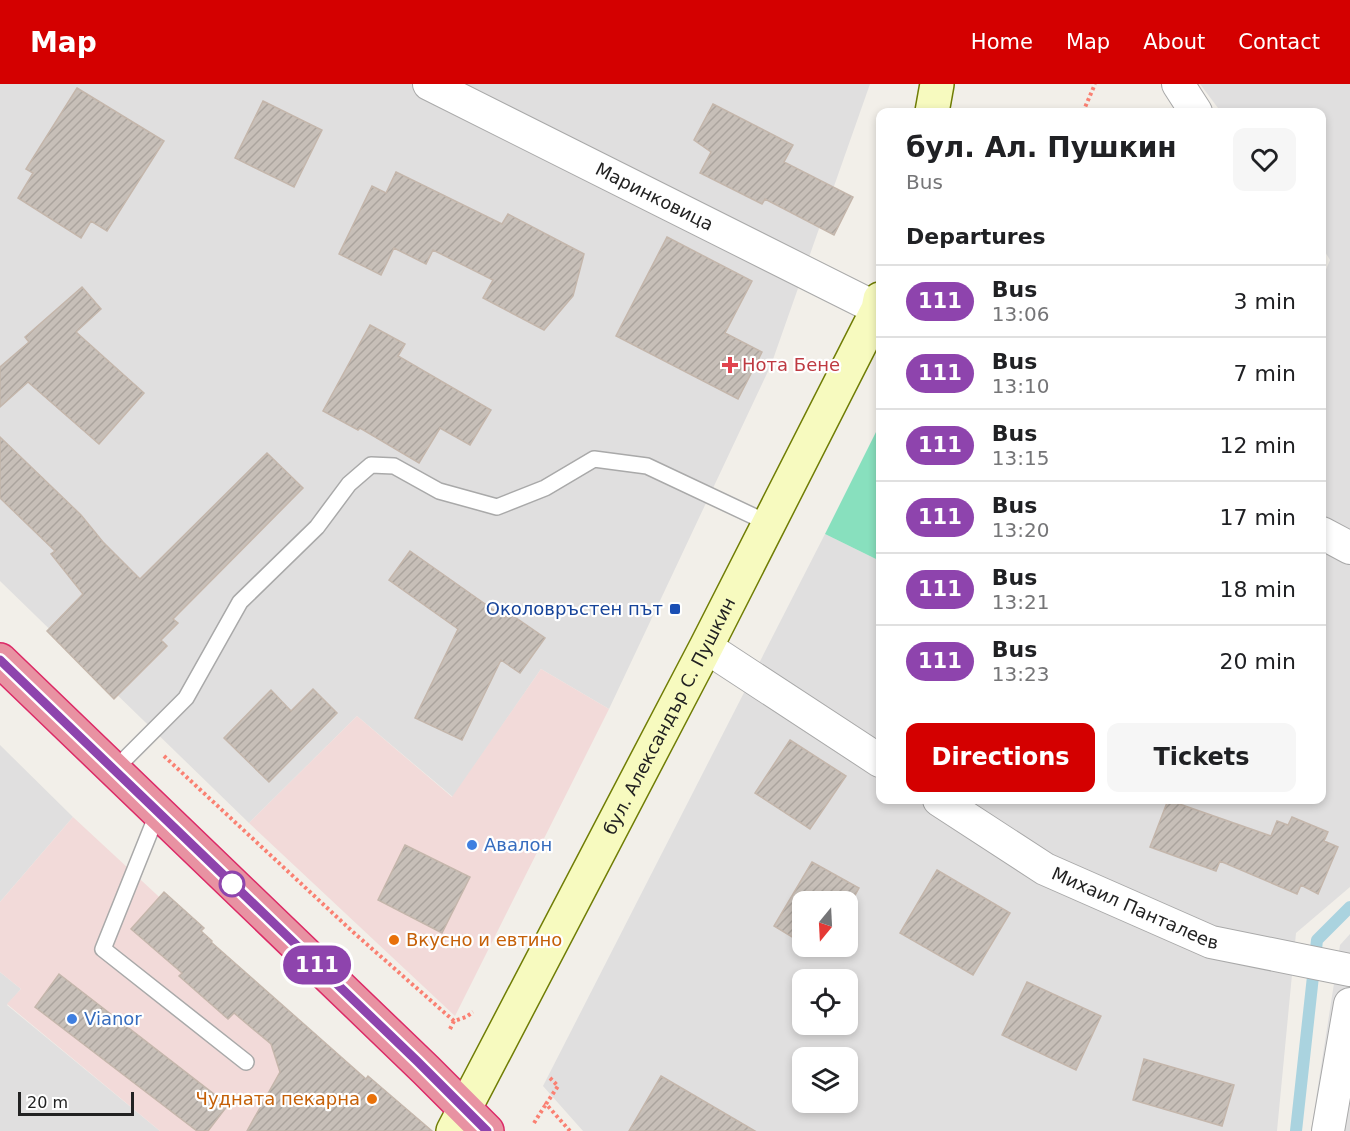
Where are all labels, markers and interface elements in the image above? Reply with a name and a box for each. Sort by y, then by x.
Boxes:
text: Map [30,26,97,59]
text: Home [971,30,1033,54]
text: Map [1066,30,1110,54]
text: About [1143,30,1205,54]
text: Contact [1238,30,1320,54]
button: heart [1233,128,1296,191]
text: бул. Ал. Пушкин [906,131,1177,164]
street label: Маринковица [592,158,717,235]
text: Bus [906,170,943,194]
text: Departures [906,224,1046,249]
text: Bus [992,277,1037,302]
text: 111 [918,289,962,313]
text: 3 min [1234,289,1296,314]
text: 13:06 [992,302,1049,326]
text: Bus [992,349,1037,374]
place label: Нота Бене [742,354,840,375]
marker: Нота Бене [723,358,737,372]
text: 111 [918,361,962,385]
text: 7 min [1234,361,1296,386]
text: 13:10 [992,374,1049,398]
text: Bus [992,421,1037,446]
text: 111 [918,433,962,457]
text: 12 min [1220,433,1296,458]
text: 13:15 [992,446,1049,470]
text: Bus [992,493,1037,518]
text: 111 [918,505,962,529]
text: 17 min [1220,505,1296,530]
text: 13:20 [992,518,1049,542]
text: Bus [992,565,1037,590]
text: 111 [918,577,962,601]
text: 18 min [1220,577,1296,602]
text: 13:21 [992,590,1049,614]
street label: бул. Александър С. Пушкин [599,594,740,838]
place label: Околовръстен път [486,598,663,619]
marker: Околовръстен път [668,602,682,616]
text: Bus [992,637,1037,662]
text: 111 [918,649,962,673]
text: 20 min [1220,649,1296,674]
text: 13:23 [992,662,1049,686]
button: Directions [906,723,1095,792]
button: Tickets [1107,723,1296,792]
place label: Авалон [484,834,552,855]
marker: Авалон [465,838,479,852]
street label: Михаил Панталеев [1049,862,1220,953]
unlabelled marker [219,871,245,897]
north arrow [792,891,858,957]
map controls [792,891,858,1113]
place label: Вкусно и евтино [406,929,562,950]
marker: Вкусно и евтино [387,933,401,947]
line badge: 111 [282,946,352,984]
text: 111 [295,953,339,977]
button: locate [792,969,858,1035]
place label: Vianor [84,1008,142,1029]
marker: Vianor [65,1012,79,1026]
button: layers [792,1047,858,1113]
place label: Чудната пекарна [196,1088,360,1109]
scale bar [18,1089,134,1116]
marker: Чудната пекарна [365,1092,379,1106]
text: 20 m [27,1093,68,1112]

